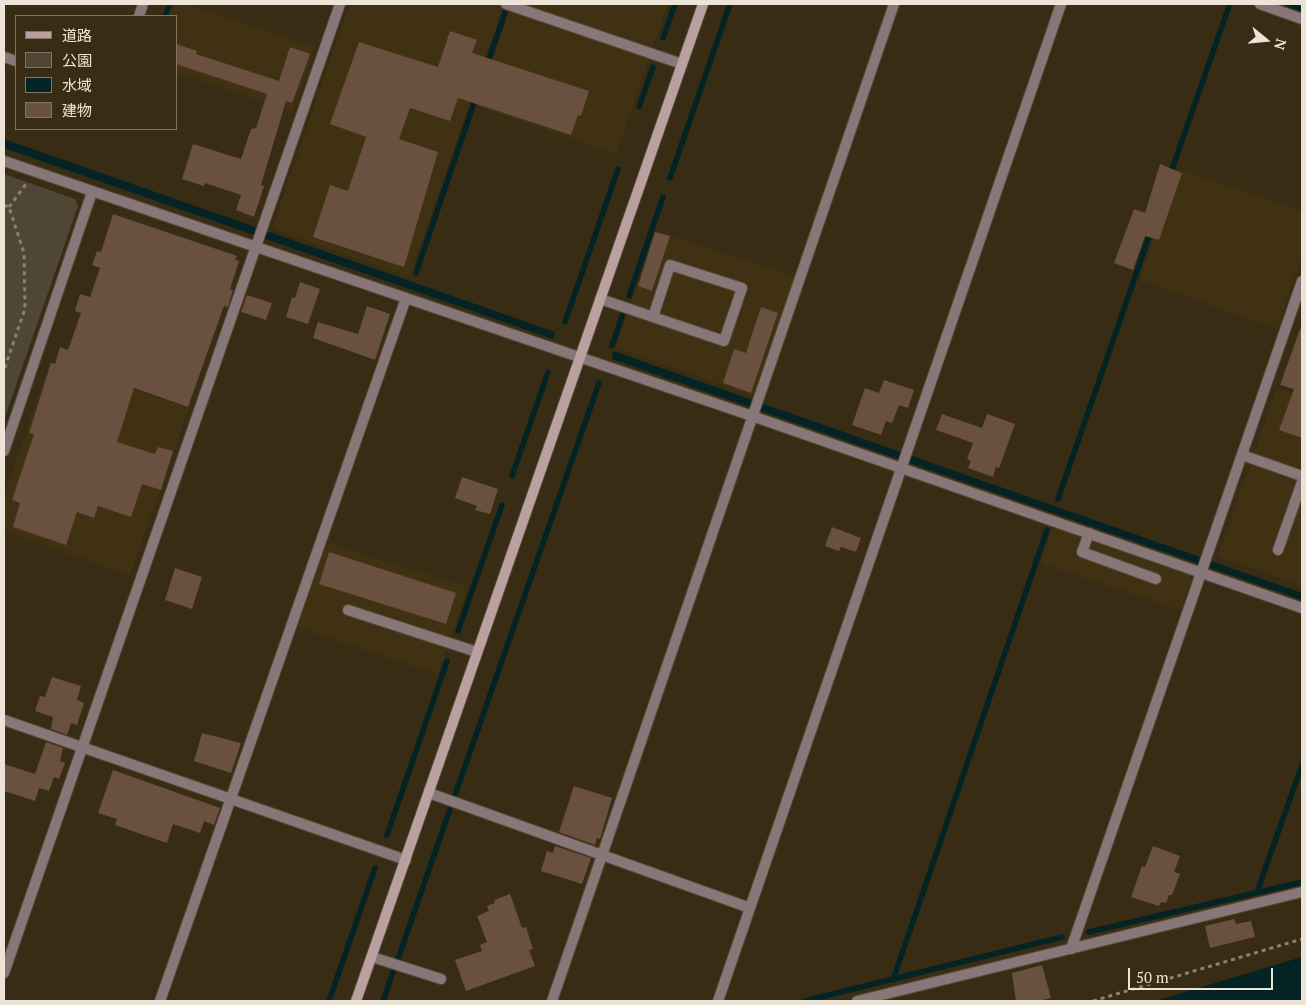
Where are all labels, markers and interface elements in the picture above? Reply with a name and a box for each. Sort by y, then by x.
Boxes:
legend [15,15,178,130]
north arrow [1241,15,1291,65]
text: 道路 [62,25,92,45]
text: N [1270,37,1291,52]
text: 公園 [62,50,92,70]
text: 水域 [62,75,92,95]
text: 建物 [62,100,92,120]
scale bar [1131,958,1276,990]
text: 50 m [1136,967,1169,987]

